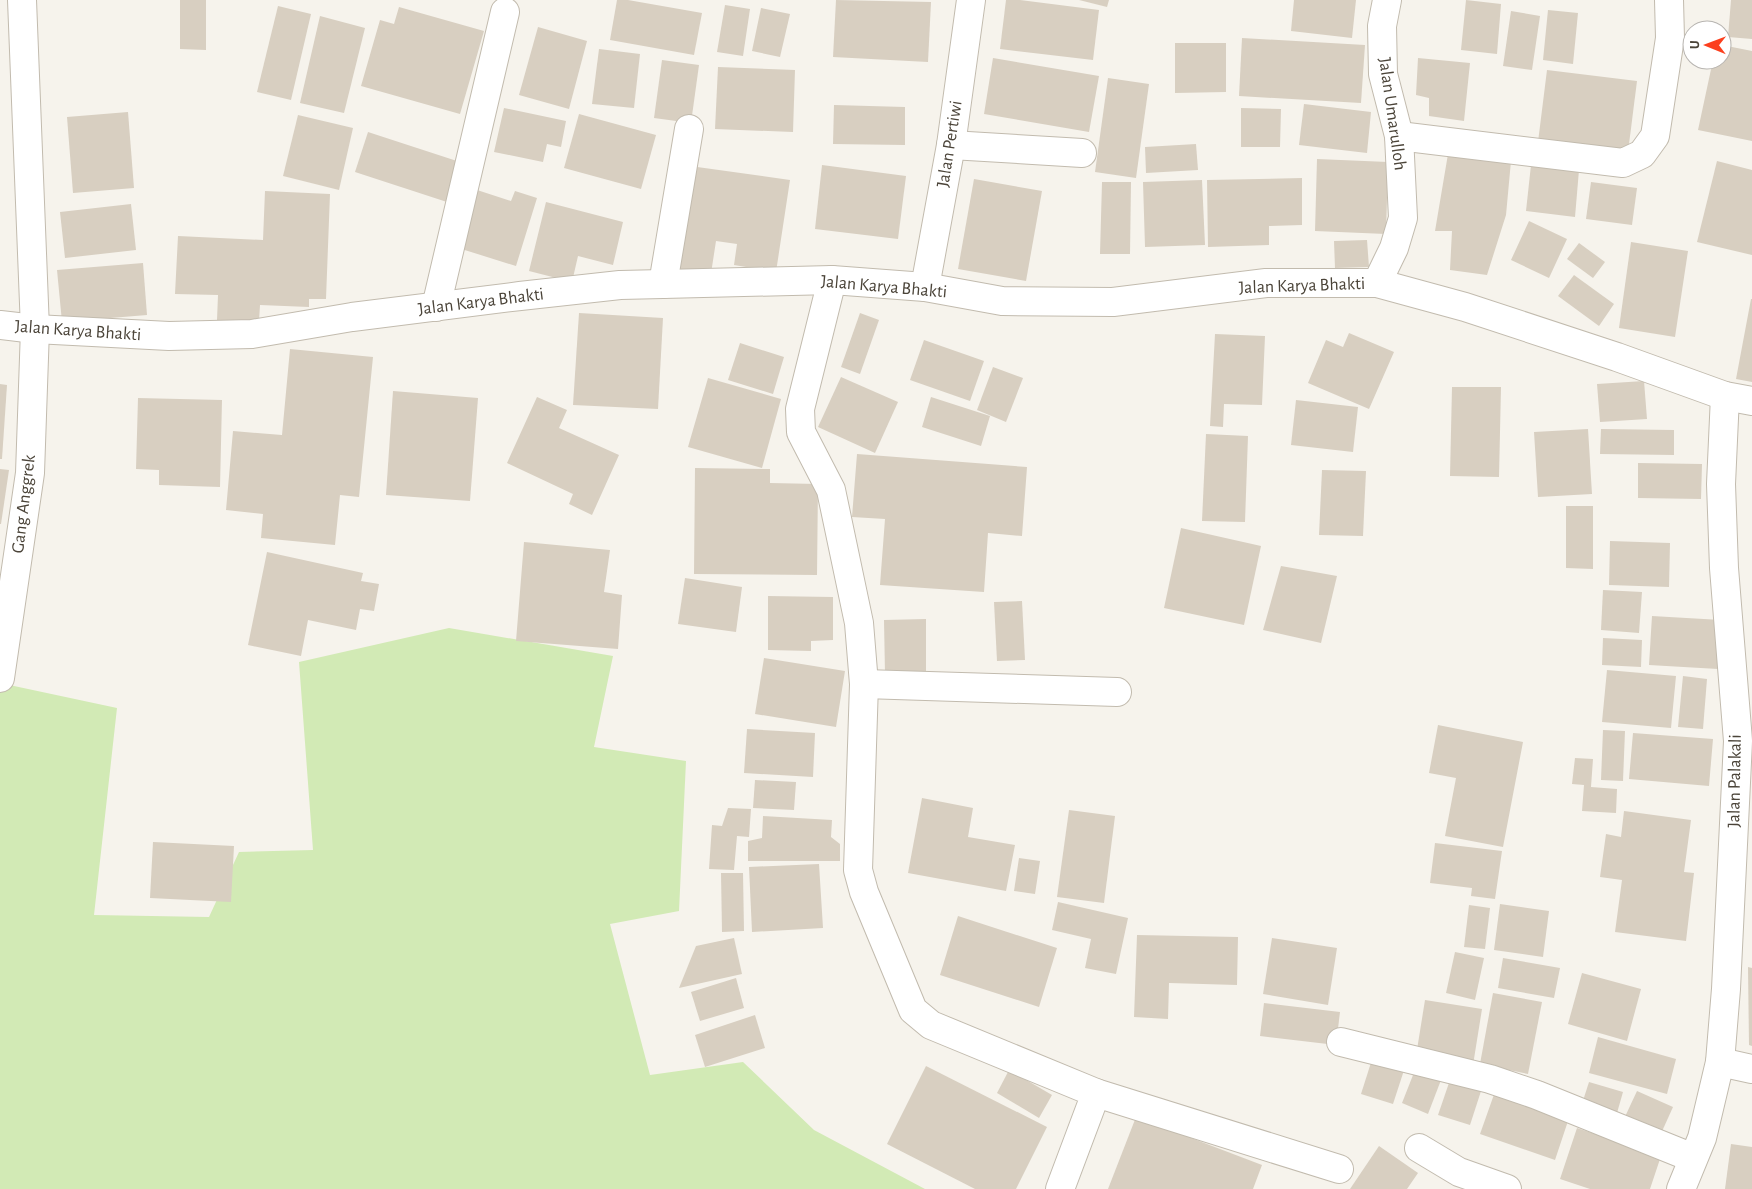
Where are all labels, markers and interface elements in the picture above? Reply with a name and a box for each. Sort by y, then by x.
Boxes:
north arrow [1682,20,1732,70]
text: U [1688,40,1702,49]
street label: Jalan Umarulloh [1375,56,1409,172]
street label: Jalan Pertiwi [934,99,966,189]
street label: Jalan Karya Bhakti [820,273,948,301]
street label: Jalan Karya Bhakti [1238,275,1366,297]
street label: Jalan Karya Bhakti [417,285,545,319]
street label: Jalan Karya Bhakti [14,318,142,344]
street label: Gang Anggrek [9,453,39,554]
street label: Jalan Palakali [1725,734,1745,828]

